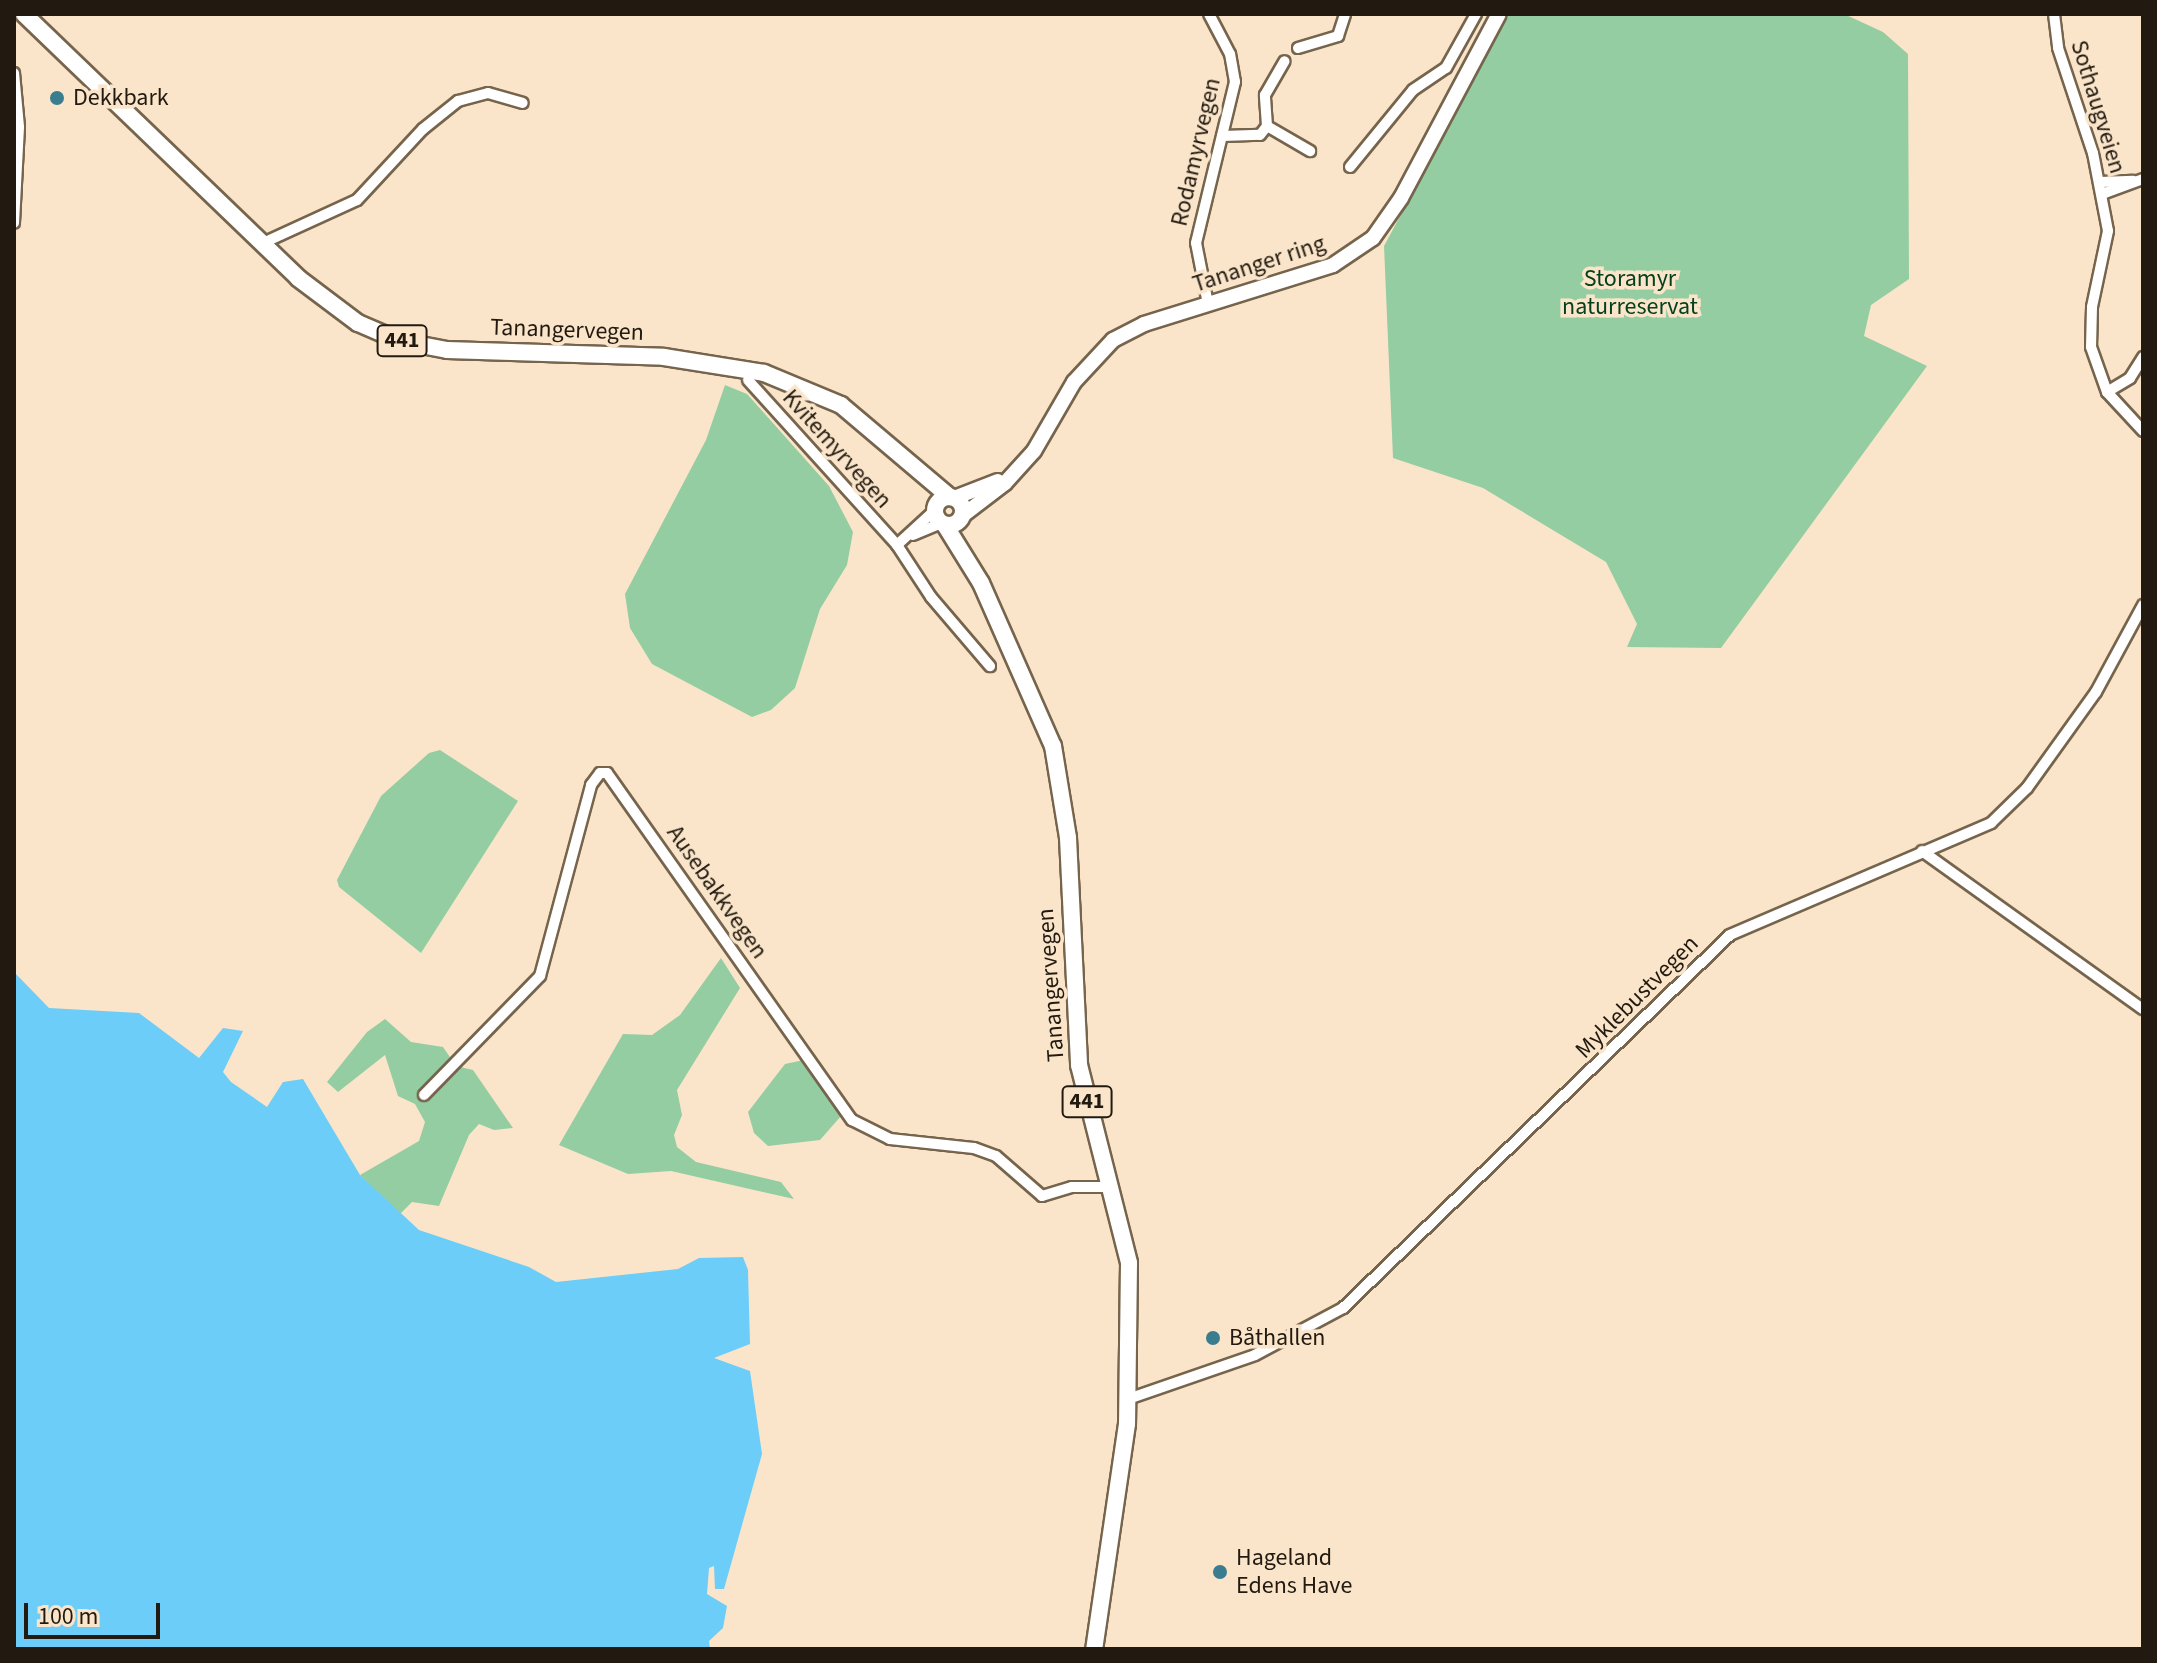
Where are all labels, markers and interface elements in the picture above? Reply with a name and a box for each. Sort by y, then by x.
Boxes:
street label: Sothaugveien [2064,37,2132,177]
street label: Rodamyrvegen [1165,75,1227,229]
place label: Dekkbark [73,84,169,112]
marker: Dekkbark [48,89,66,107]
street label: Tananger ring [1189,229,1329,299]
park label: Storamyr naturreservat [1562,265,1698,321]
street label: Tanangervegen [490,313,644,347]
road number: 441 [376,323,428,359]
street label: Kvitemyrvegen [776,384,898,514]
street label: Ausebakkvegen [660,820,774,964]
street label: Tanangervegen [1031,907,1071,1063]
street label: Myklebustvegen [1569,929,1705,1065]
road number: 441 [1061,1084,1113,1120]
place label: Båthallen [1229,1324,1325,1352]
marker: Båthallen [1204,1329,1222,1347]
place label: Hageland Edens Have [1236,1544,1352,1600]
marker: Hageland Edens Have [1211,1563,1229,1581]
scale bar [28,1587,164,1637]
text: 100 m [38,1599,98,1634]

